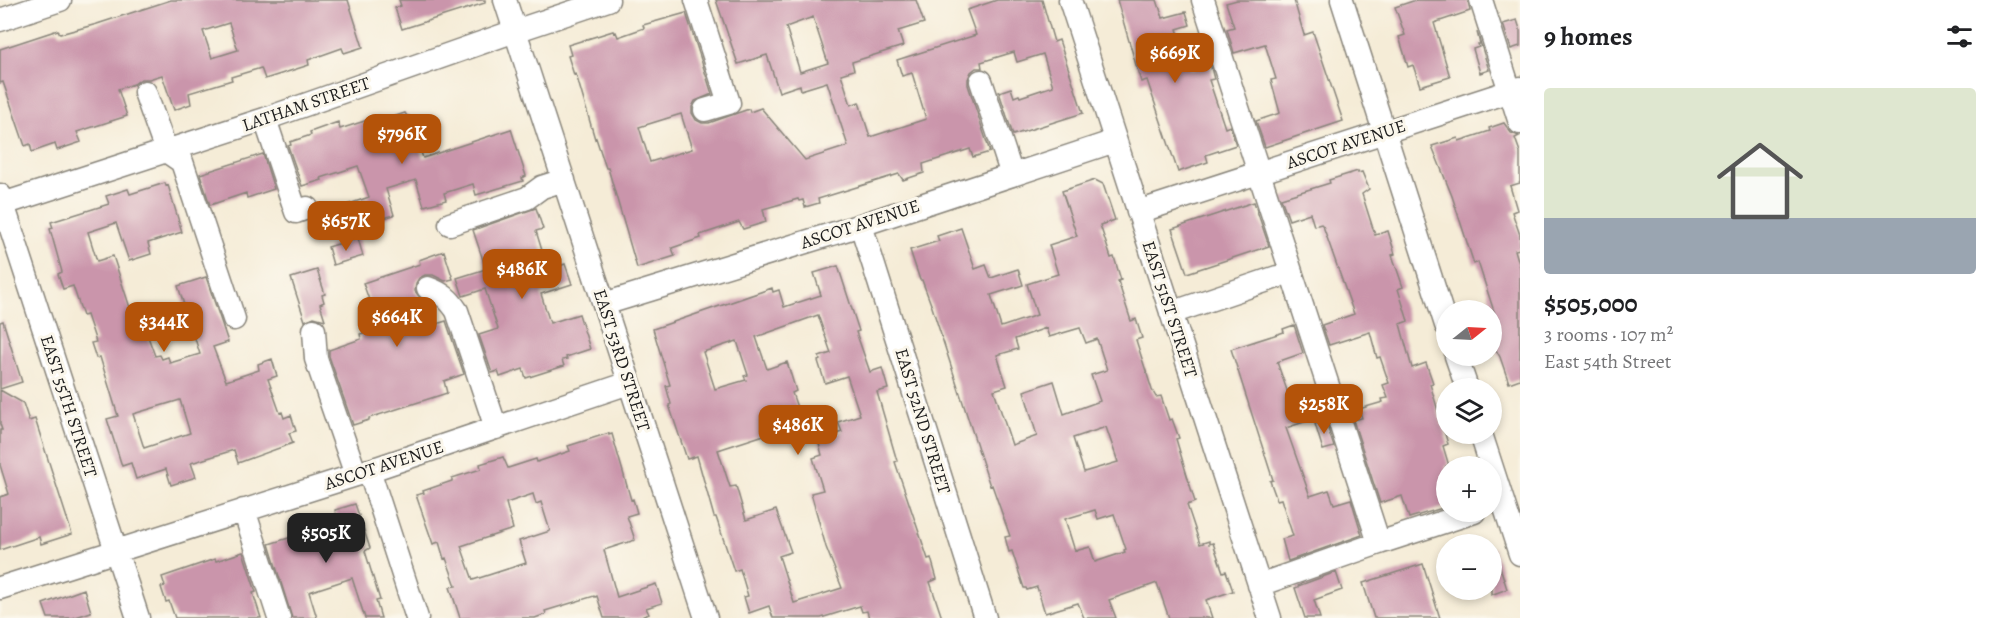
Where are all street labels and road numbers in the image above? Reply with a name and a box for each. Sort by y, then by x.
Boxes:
street label: LATHAM STREET [239,71,373,137]
street label: ASCOT AVENUE [1282,113,1409,175]
street label: ASCOT AVENUE [796,193,923,255]
street label: EAST 51ST STREET [1137,238,1203,381]
street label: EAST 53RD STREET [588,286,656,434]
street label: EAST 55TH STREET [35,332,103,480]
street label: EAST 52ND STREET [889,345,957,497]
street label: ASCOT AVENUE [320,434,447,496]

